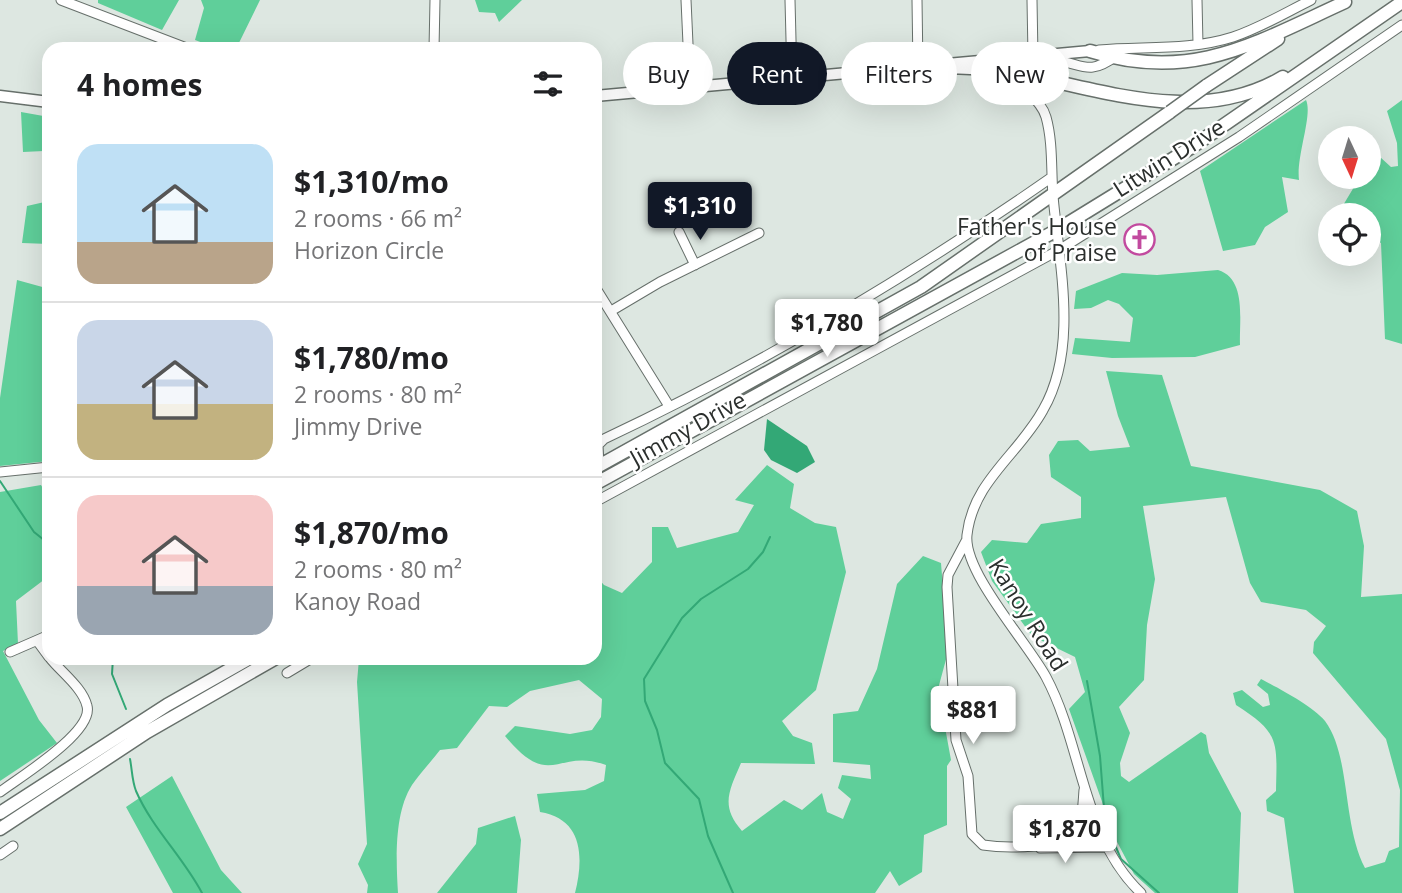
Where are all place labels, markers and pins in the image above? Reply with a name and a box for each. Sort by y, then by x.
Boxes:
pin: $1,310 [643,182,757,242]
place label: Father's House of Praise [957,210,1117,268]
church icon: Father's House of Praise [1123,223,1157,257]
pin: $1,780 [770,300,884,359]
pin: $881 [932,686,1014,746]
pin: $1,870 [1008,806,1122,865]

